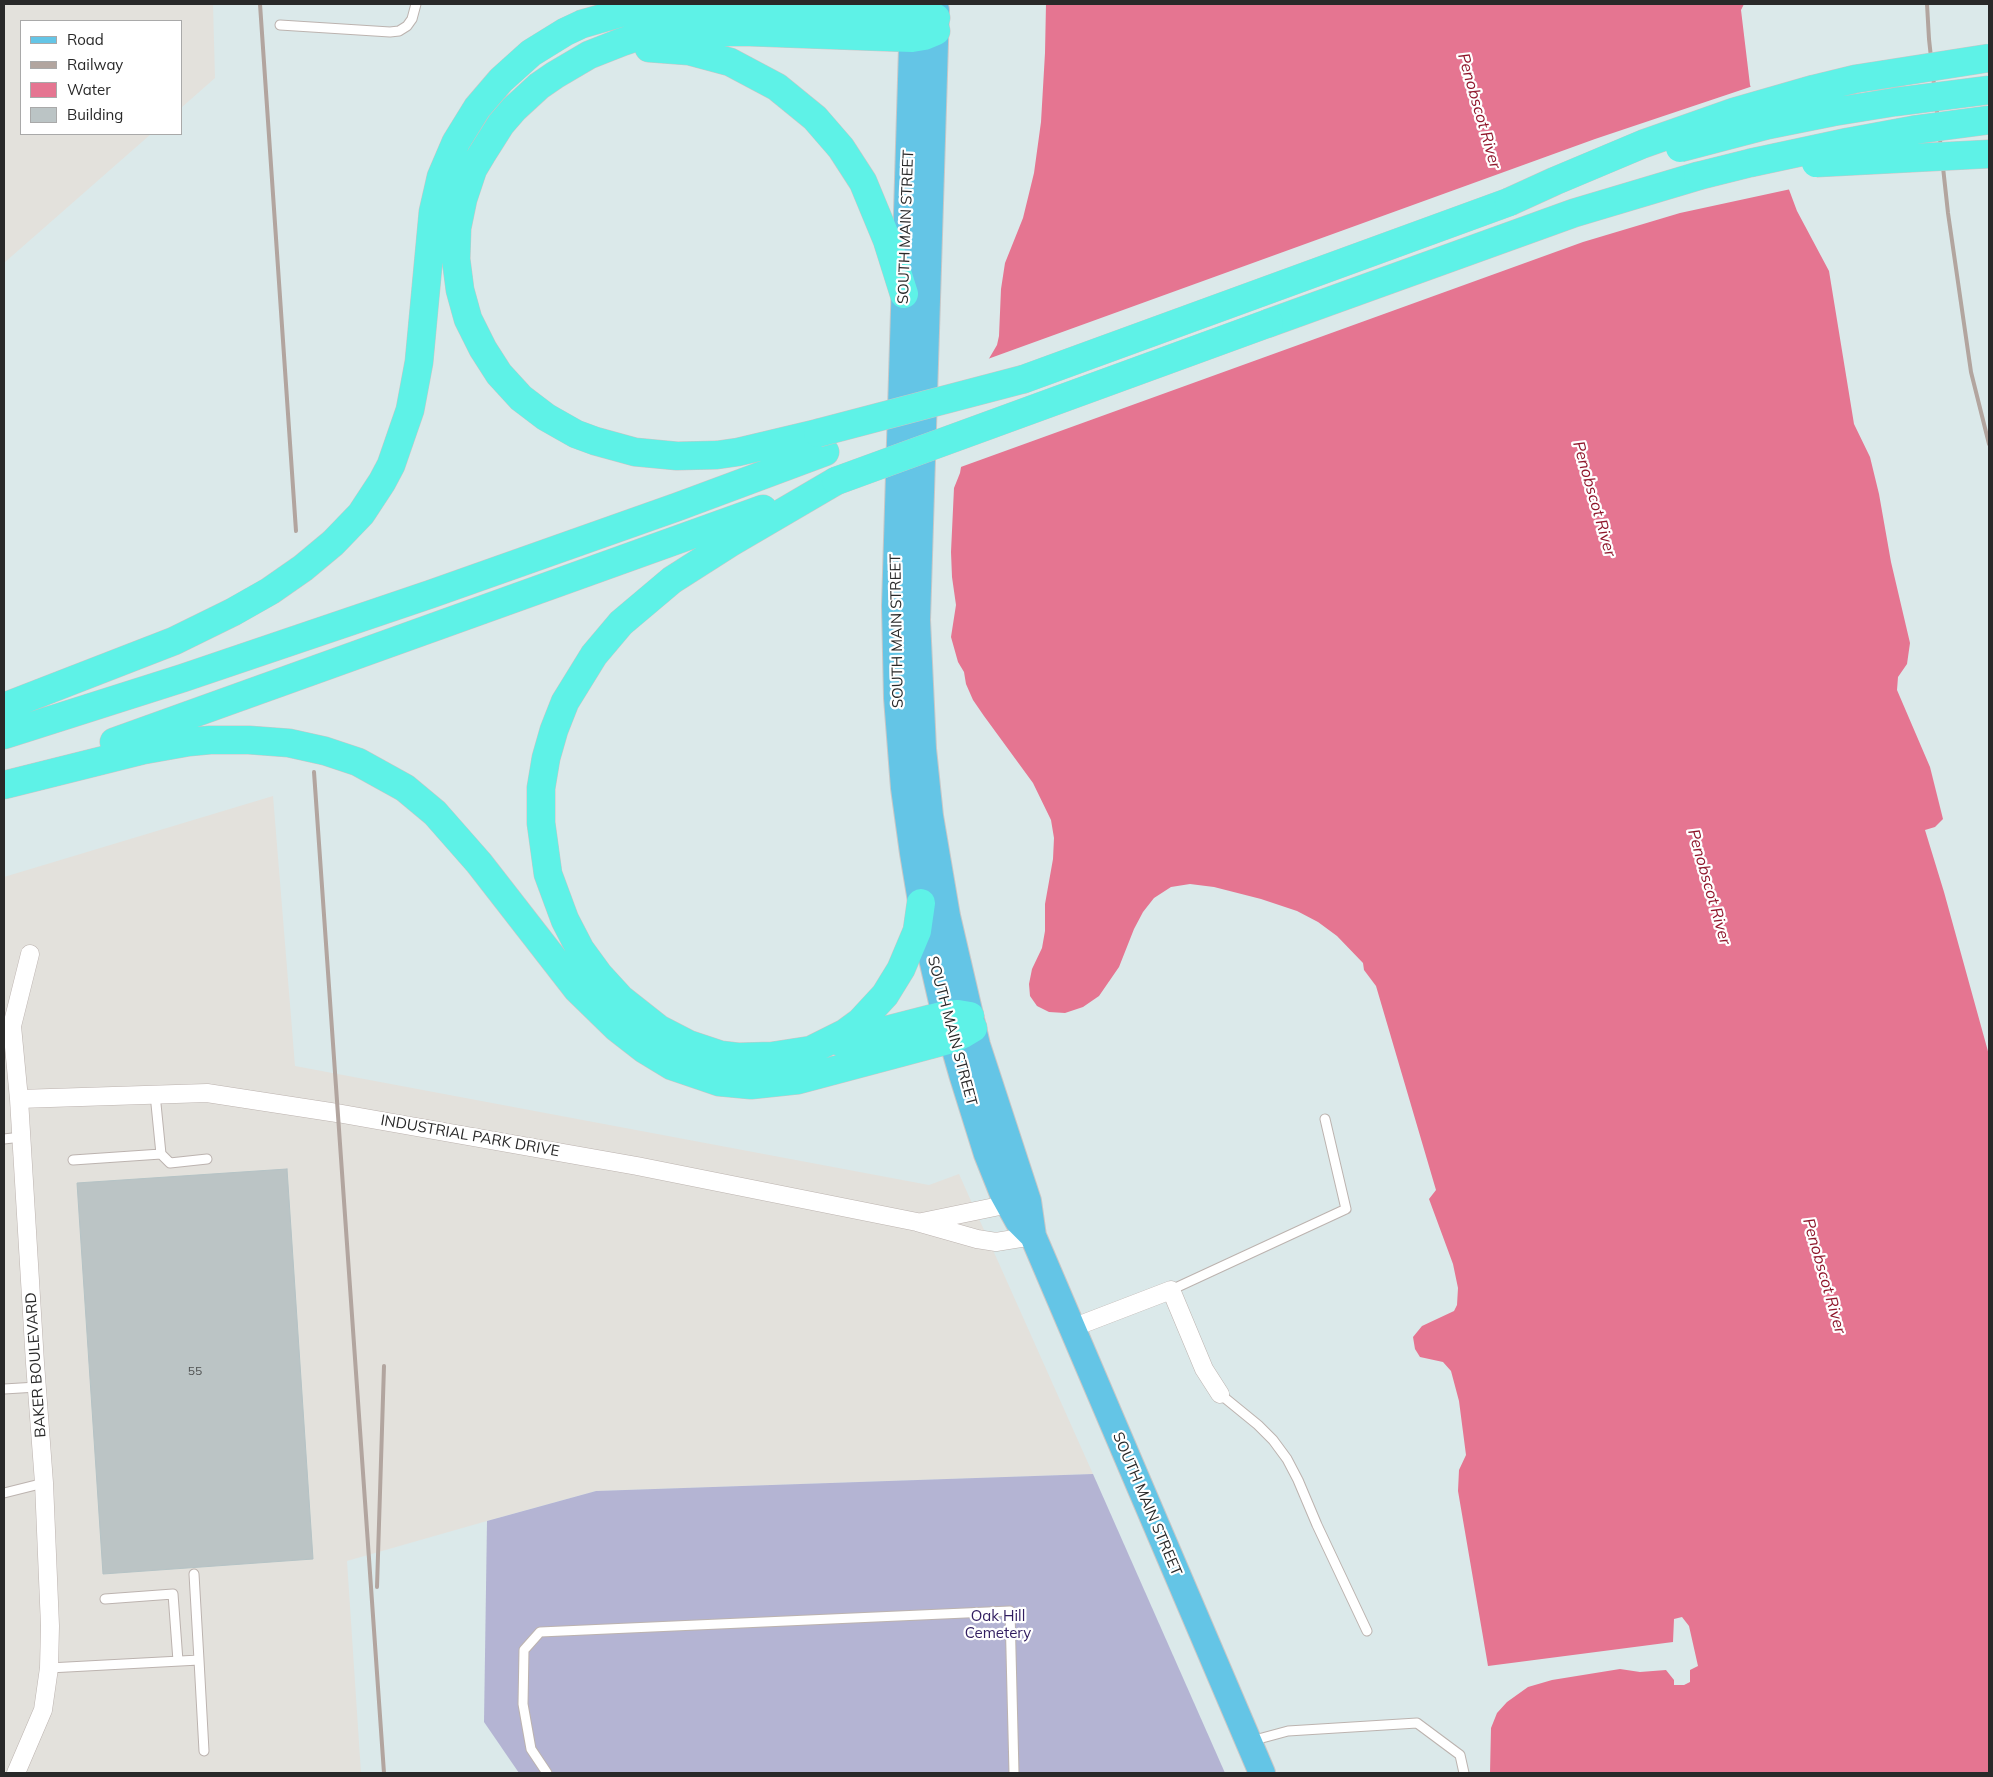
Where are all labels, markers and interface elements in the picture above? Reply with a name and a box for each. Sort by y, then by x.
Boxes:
legend [20,20,182,135]
text: Road [67,30,104,49]
water label: Penobscot River [1453,51,1505,171]
text: Railway [67,55,123,74]
text: Water [67,80,111,99]
text: Building [67,105,123,124]
street label: SOUTH MAIN STREET [894,150,918,304]
water label: Penobscot River [1568,439,1620,559]
street label: SOUTH MAIN STREET [887,554,907,708]
water label: Penobscot River [1683,827,1735,947]
street label: SOUTH MAIN STREET [923,954,981,1108]
street label: INDUSTRIAL PARK DRIVE [379,1111,561,1161]
water label: Penobscot River [1798,1216,1850,1336]
street label: BAKER BOULEVARD [22,1292,50,1438]
house number: 55 [188,1364,202,1378]
street label: SOUTH MAIN STREET [1109,1429,1185,1579]
park label: Oak Hill Cemetery [965,1607,1031,1642]

